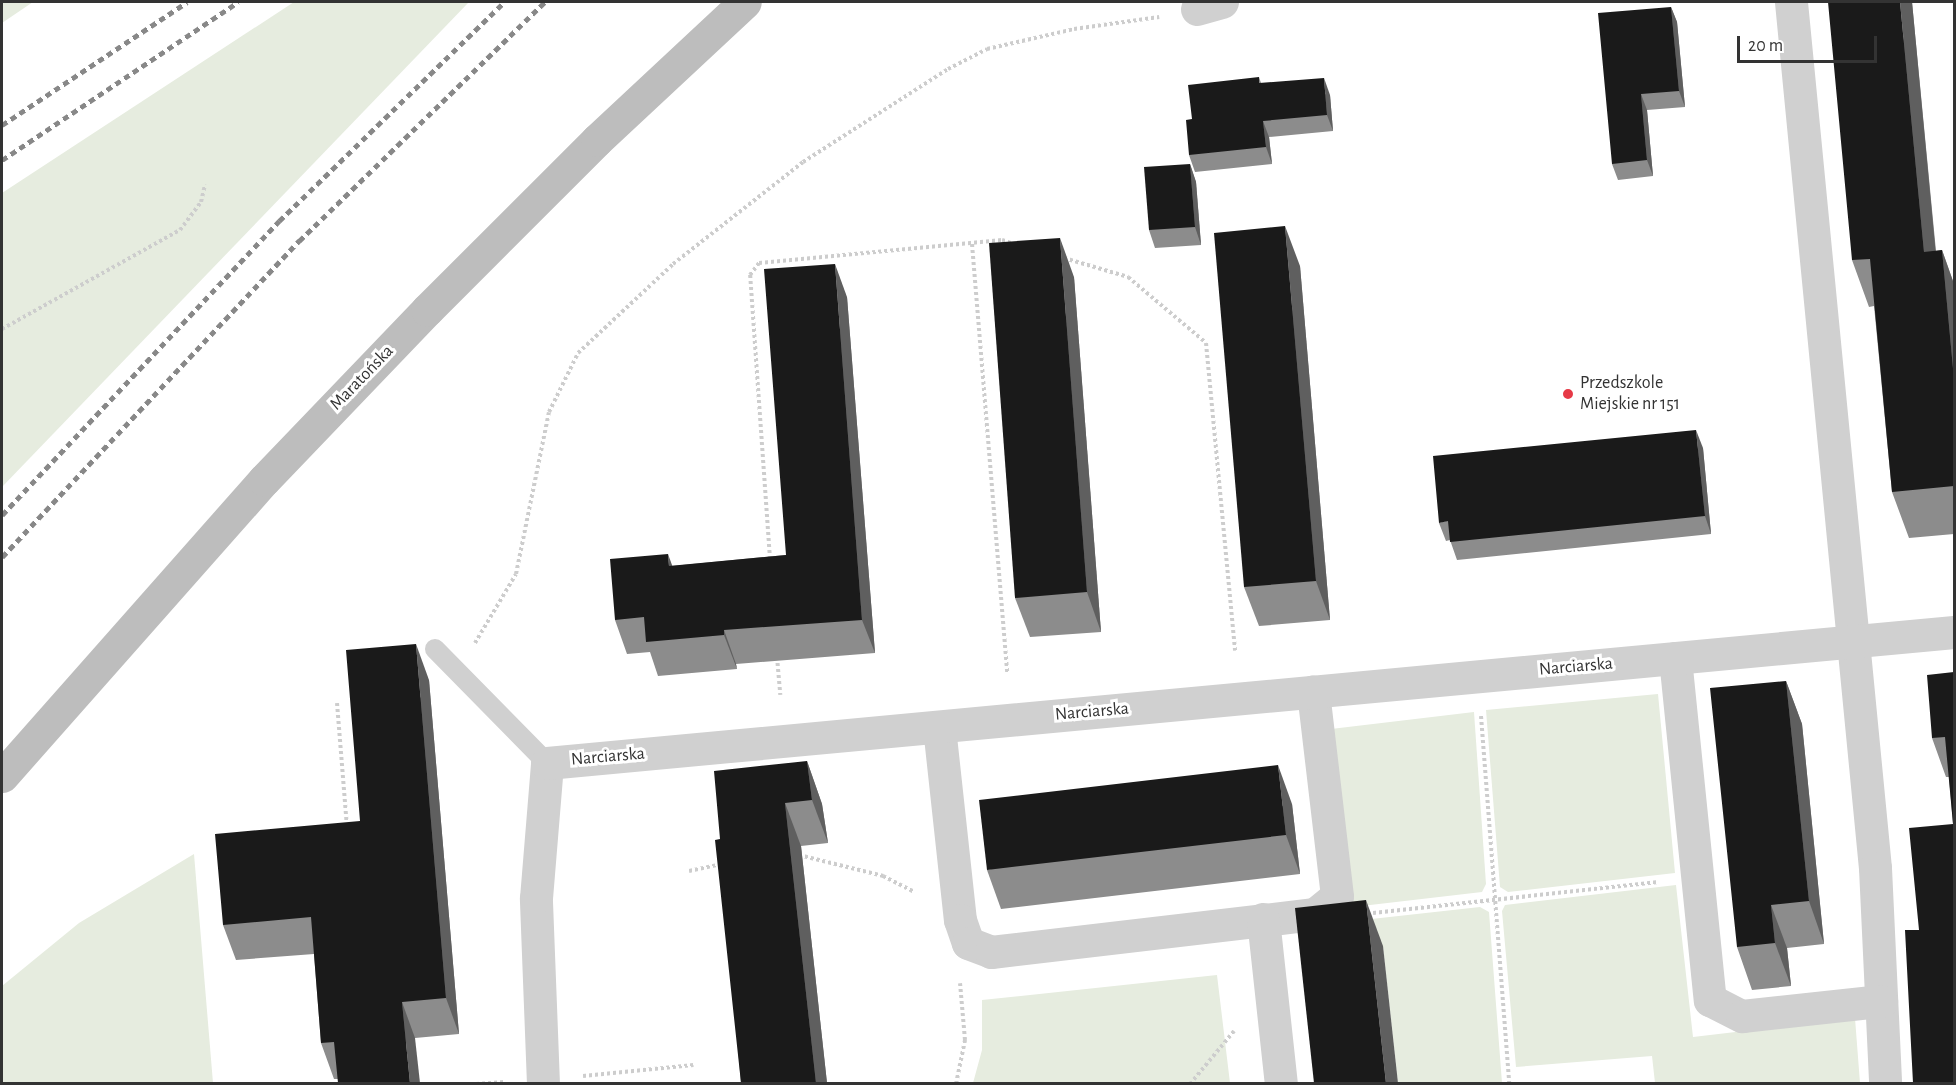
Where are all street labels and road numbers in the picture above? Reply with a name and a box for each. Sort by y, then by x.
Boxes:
street label: Maratońska [326,341,398,415]
street label: Narciarska [1538,653,1614,681]
street label: Narciarska [1054,698,1130,726]
street label: Narciarska [570,743,646,771]

